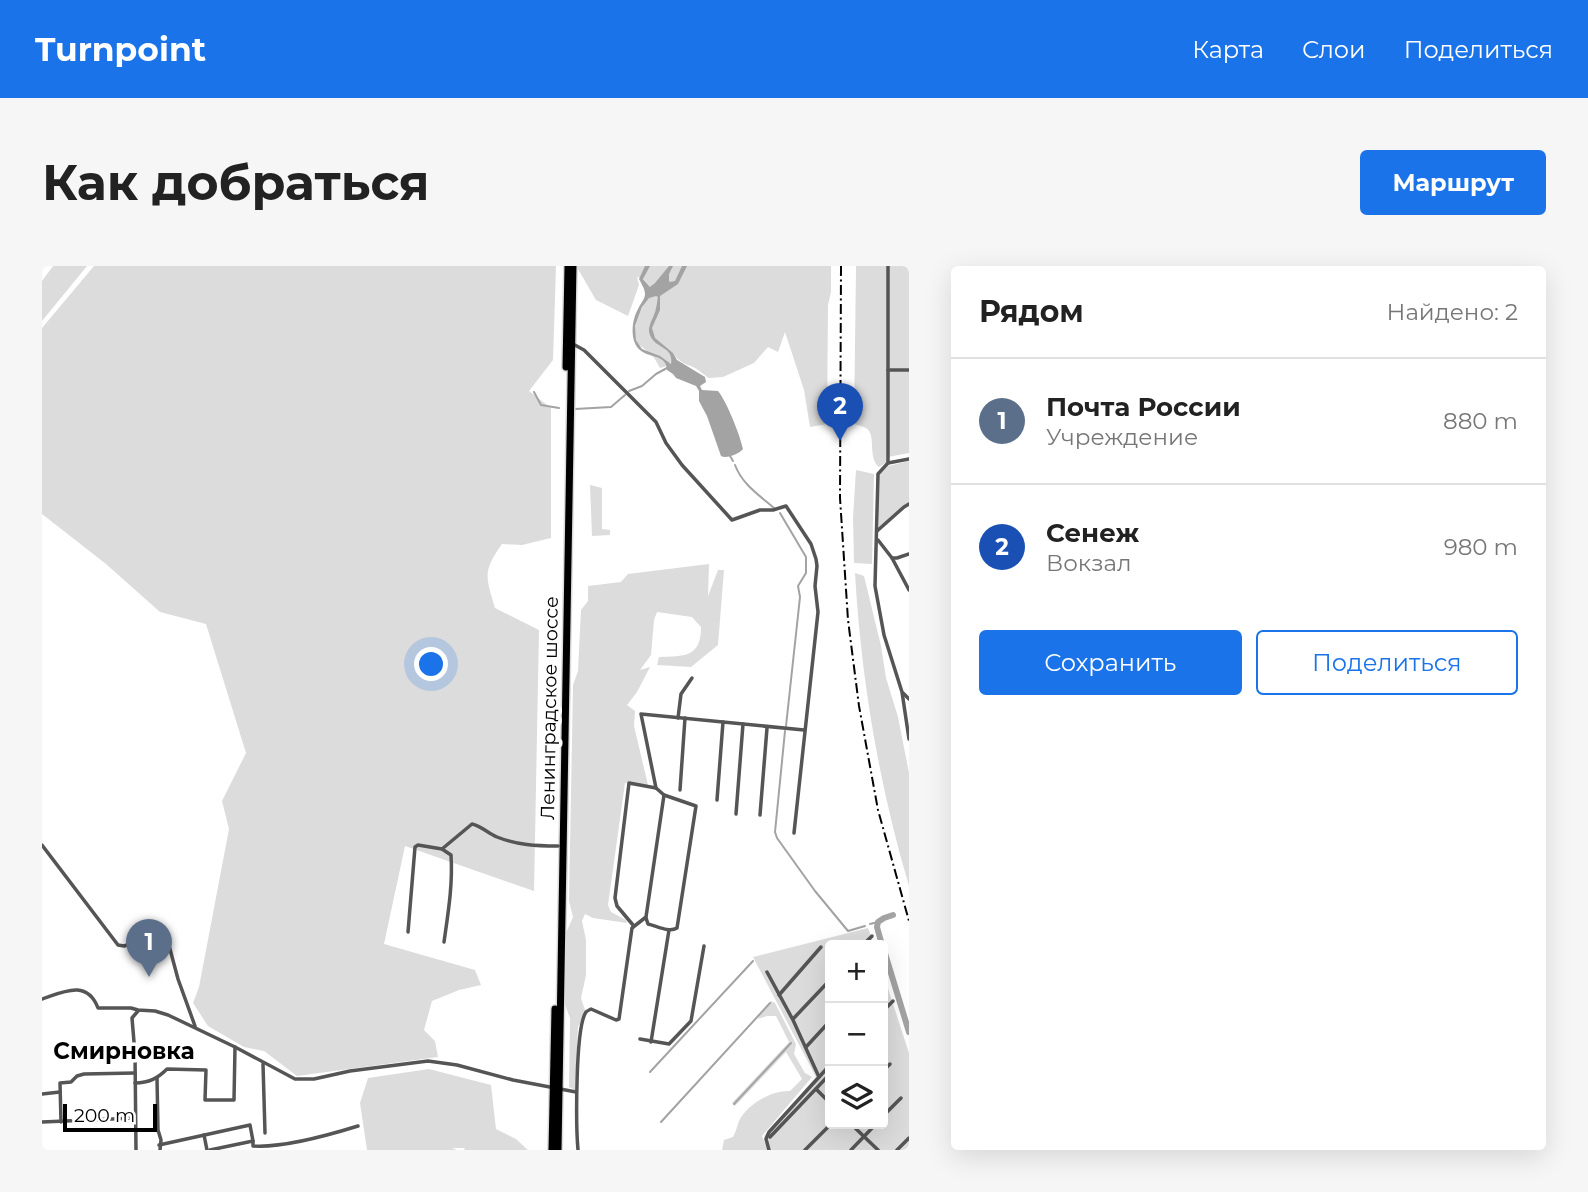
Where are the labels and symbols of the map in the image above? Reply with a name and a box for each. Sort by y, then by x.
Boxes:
pin: 2 [817,383,863,441]
street label: Ленинградское шоссе [536,596,563,820]
your location [414,647,448,681]
pin: 1 [126,919,172,977]
district label: Смирновка [53,1037,195,1065]
scale bar [63,1101,158,1133]

